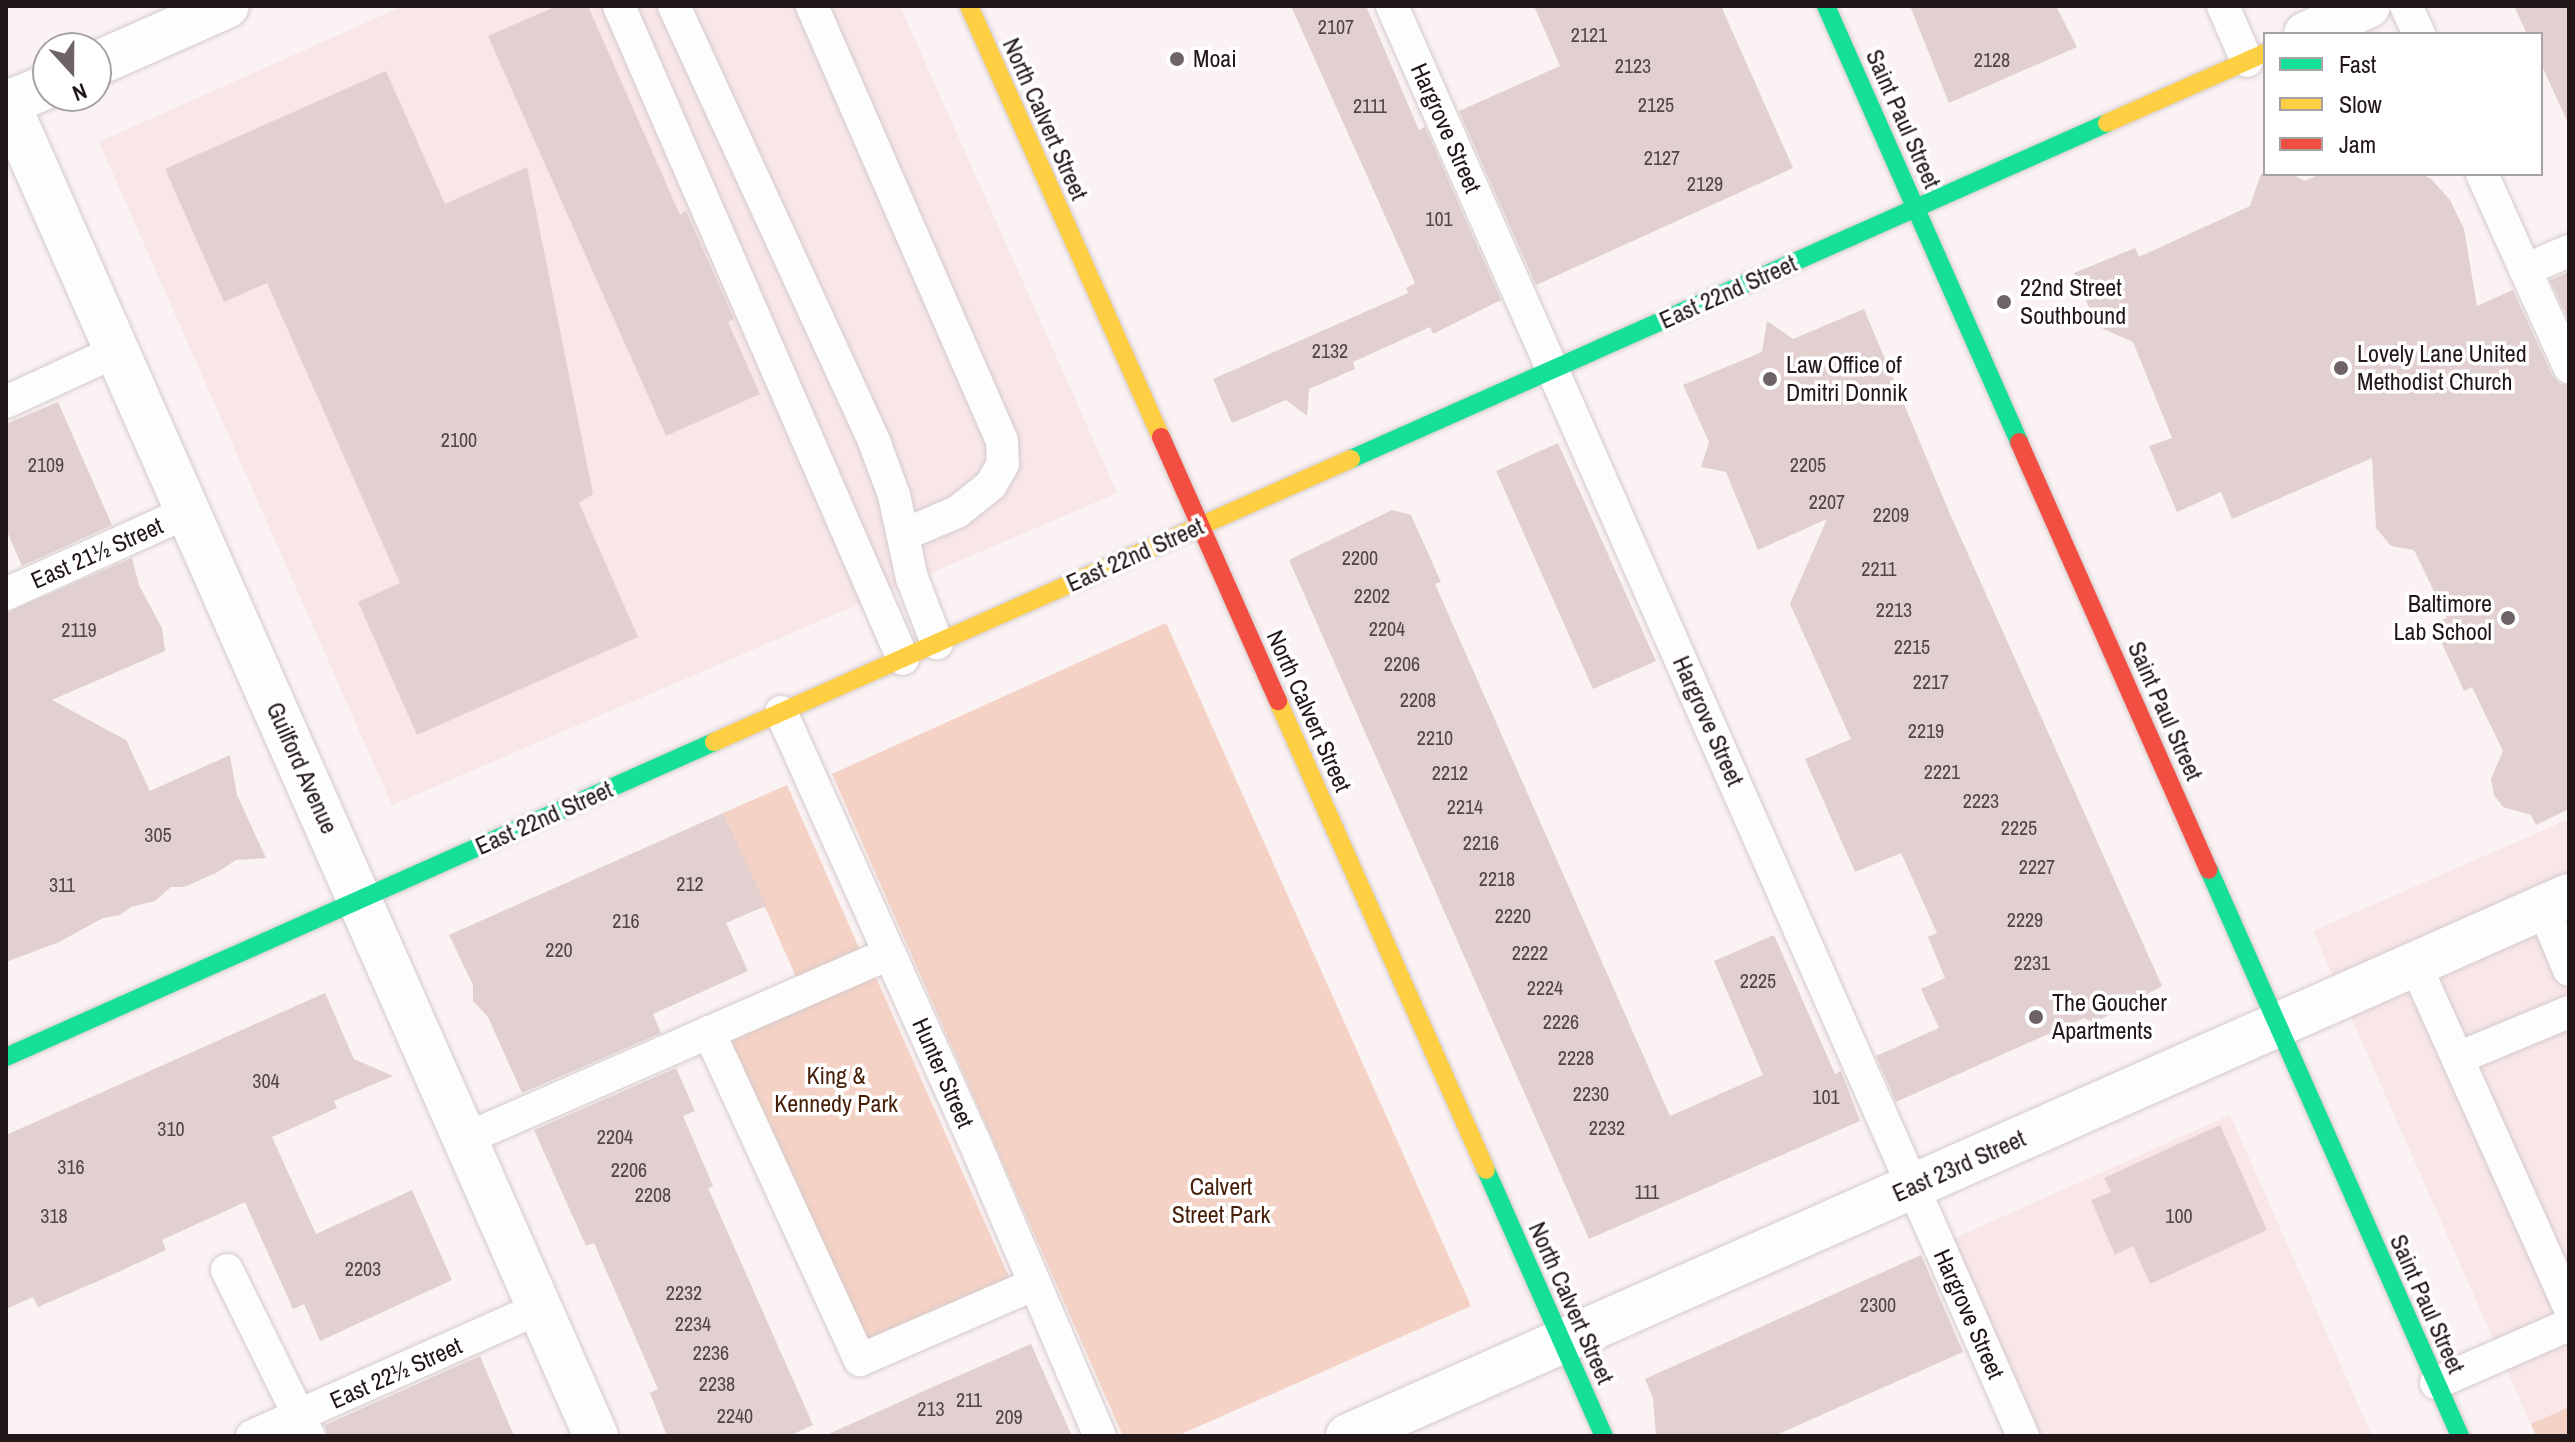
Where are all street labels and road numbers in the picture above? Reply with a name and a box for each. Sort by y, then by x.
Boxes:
street label: North Calvert Street [996,34,1094,204]
street label: Saint Paul Street [1860,45,1946,193]
street label: Hargrove Street [1405,59,1487,197]
street label: East 22nd Street [1655,249,1801,335]
street label: East 21½ Street [27,511,167,595]
street label: East 22nd Street [1062,512,1208,598]
street label: North Calvert Street [1260,626,1358,796]
street label: Saint Paul Street [2122,637,2208,785]
street label: Hargrove Street [1667,652,1749,790]
street label: Guilford Avenue [260,697,344,839]
street label: East 22nd Street [471,775,617,861]
street label: Hunter Street [906,1014,980,1132]
street label: East 23rd Street [1888,1124,2030,1208]
street label: North Calvert Street [1522,1218,1620,1388]
street label: Saint Paul Street [2384,1230,2470,1378]
street label: Hargrove Street [1928,1245,2010,1383]
street label: East 22½ Street [326,1331,466,1415]

